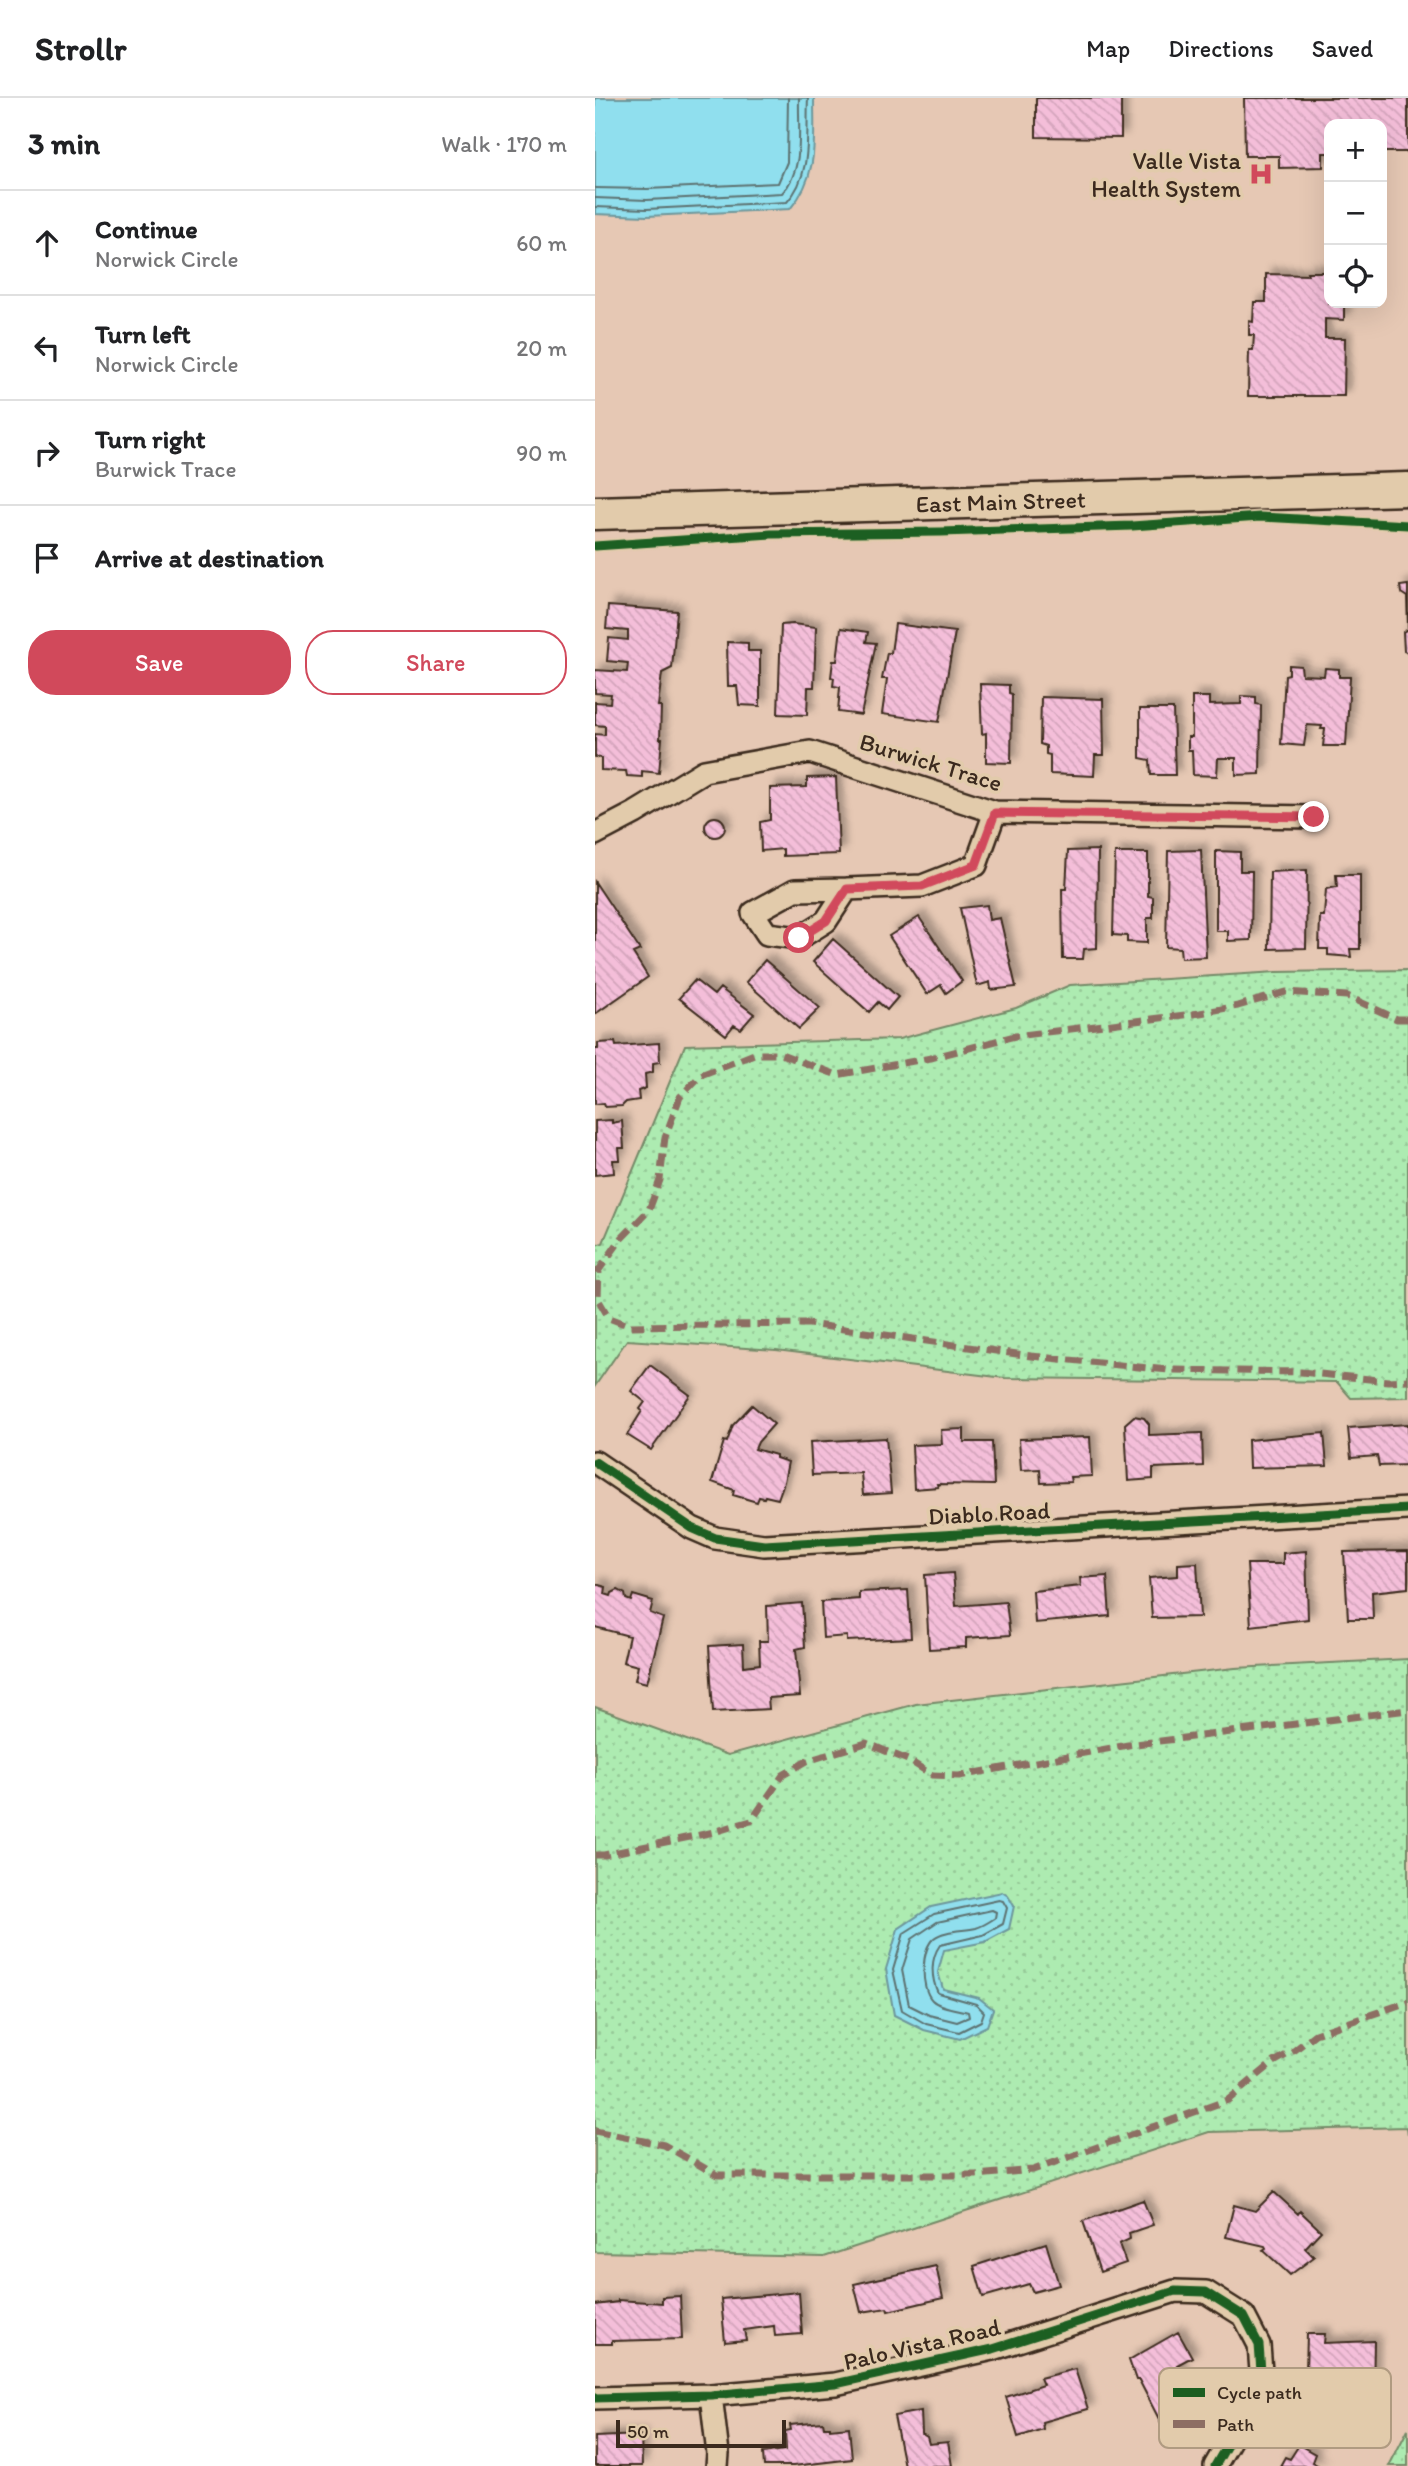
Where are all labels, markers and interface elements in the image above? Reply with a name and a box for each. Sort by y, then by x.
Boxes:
text: Strollr [35,29,126,68]
text: Map [1086,34,1130,63]
text: Directions [1168,34,1274,63]
text: Saved [1312,34,1373,63]
map controls [1324,119,1387,308]
button: + [1324,119,1387,182]
text: 3 min [28,125,100,162]
text: Walk · 170 m [441,130,567,158]
place label: Valle Vista Health System [1091,146,1241,203]
hospital icon: Valle Vista Health System [1247,160,1275,188]
button: − [1324,182,1387,245]
text: Continue [95,213,198,245]
icon: ahead [28,224,66,262]
text: 60 m [516,229,567,257]
text: Norwick Circle [95,245,238,273]
button: locate [1324,245,1387,308]
text: Turn left [95,318,191,350]
icon: left [28,329,66,367]
text: 20 m [516,334,567,362]
text: Norwick Circle [95,350,238,378]
text: Turn right [95,423,206,455]
icon: right [28,434,66,472]
text: 90 m [516,439,567,467]
text: Burwick Trace [95,455,236,483]
street label: East Main Street [915,484,1086,518]
icon: arrive [28,539,66,577]
text: Arrive at destination [95,542,324,574]
button: Save [28,630,291,695]
button: Share [305,630,567,695]
street label: Burwick Trace [856,727,1006,797]
route end [1298,801,1329,832]
route start [783,922,814,953]
street label: Diablo Road [927,1495,1051,1531]
street label: Palo Vista Road [841,2312,1003,2376]
legend [1159,2368,1391,2448]
text: Cycle path [1217,2381,1302,2404]
text: Path [1217,2413,1254,2436]
scale bar [616,2417,786,2449]
text: 50 m [627,2420,669,2443]

